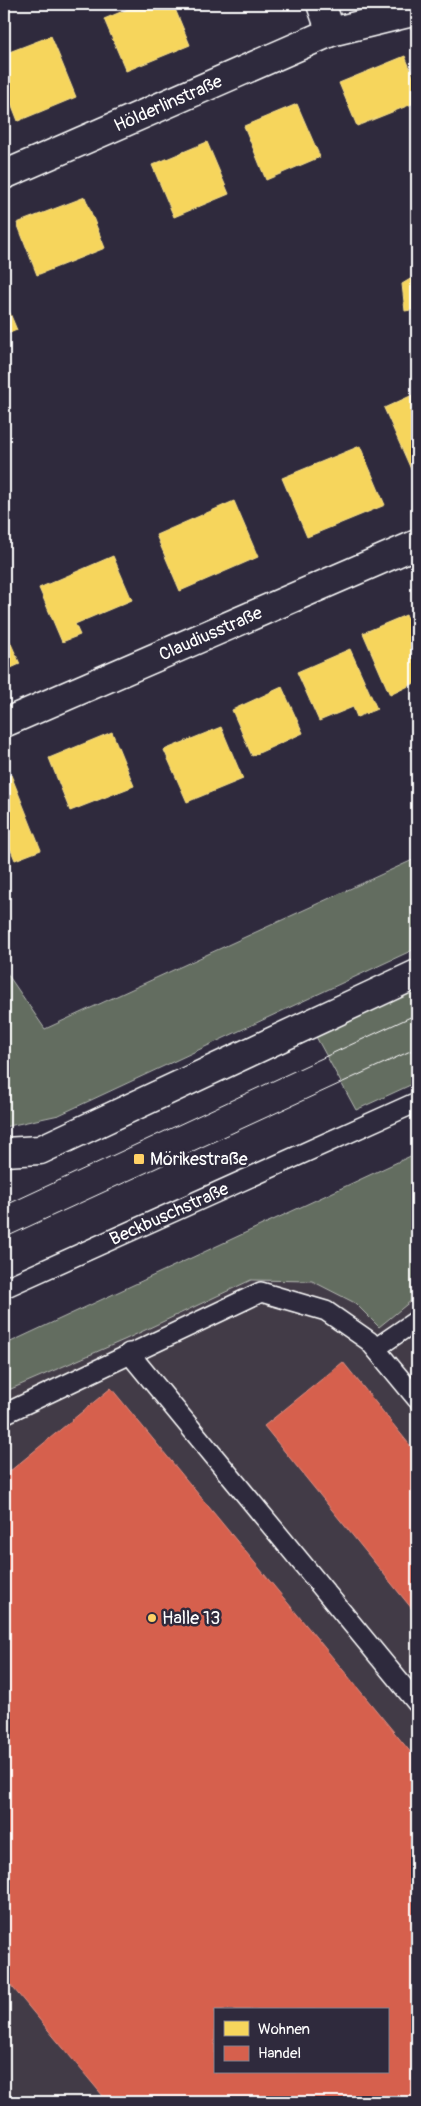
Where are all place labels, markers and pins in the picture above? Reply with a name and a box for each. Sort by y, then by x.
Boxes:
place label: Mörikestraße [150,1148,248,1171]
marker: Mörikestraße [132,1152,146,1166]
place label: Halle 13 [162,1607,220,1630]
marker: Halle 13 [146,1612,158,1624]

